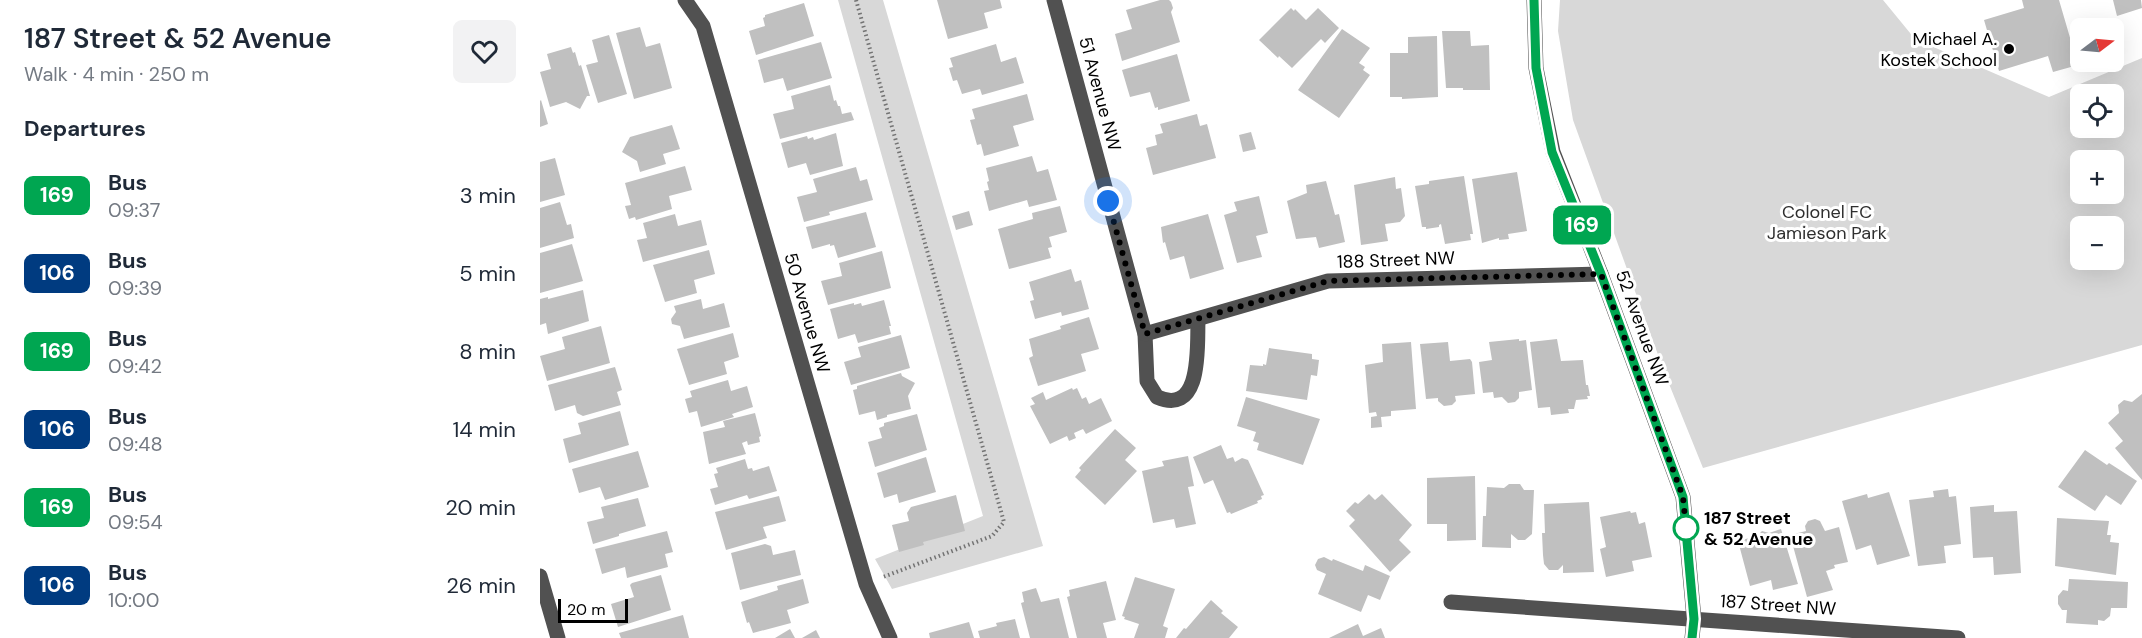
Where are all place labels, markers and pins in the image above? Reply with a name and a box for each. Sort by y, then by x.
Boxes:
place label: Michael A. Kostek School [1880,27,1997,72]
marker: Michael A. Kostek School [2002,42,2016,56]
place label: 187 Street & 52 Avenue [1704,506,1814,551]
marker: 187 Street & 52 Avenue [1673,515,1699,541]

